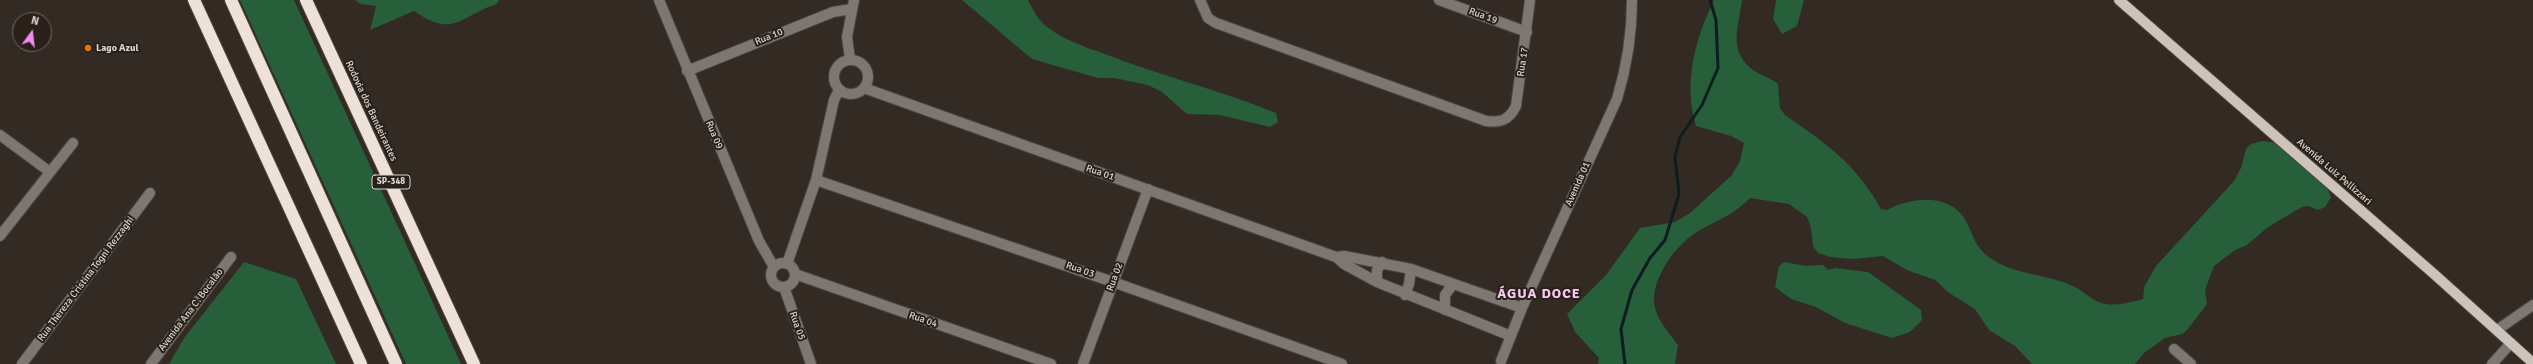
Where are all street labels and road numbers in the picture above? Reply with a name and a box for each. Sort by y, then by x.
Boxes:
street label: Rua 19 [1467,5,1499,27]
street label: Rua 10 [753,26,785,48]
street label: Rua 17 [1515,47,1531,77]
street label: Rodovia dos Bandeirantes [342,59,400,163]
street label: Rua 09 [703,119,725,151]
street label: Avenida Luiz Pellizzari [2294,136,2374,208]
street label: Avenida 01 [1563,160,1593,208]
street label: Rua 01 [1084,163,1116,183]
road number: SP-348 [372,175,410,189]
street label: Rua Thereza Cristina Togni Rezzaghi [35,214,137,344]
street label: Rua 03 [1064,260,1096,280]
street label: Rua 02 [1104,261,1126,293]
street label: Avenida Ana C. Bocalão [156,266,226,354]
street label: Rua 05 [786,310,808,342]
street label: Rua 04 [907,310,939,330]

